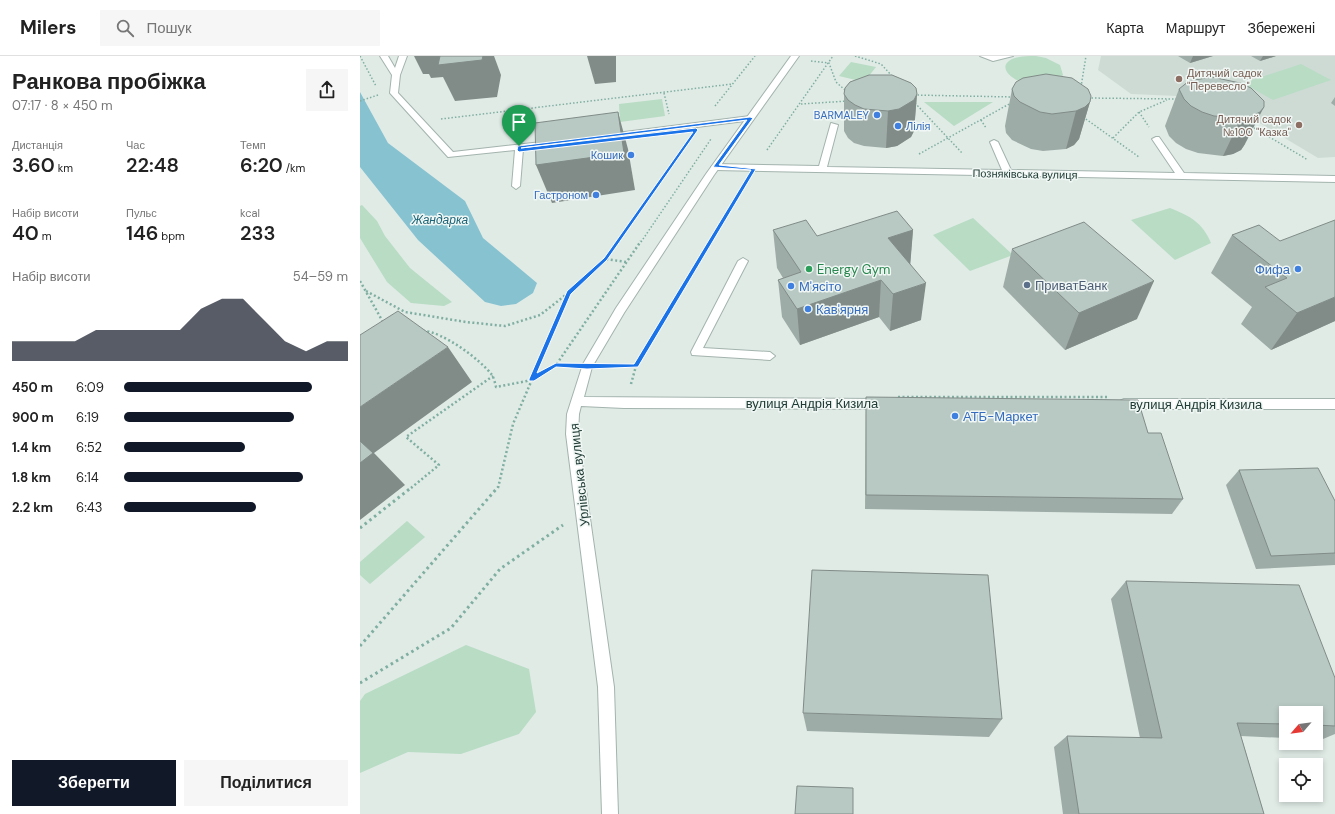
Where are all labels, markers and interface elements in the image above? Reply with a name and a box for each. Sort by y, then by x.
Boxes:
search box [100,10,380,46]
text: Milers [20,15,76,40]
icon: search [114,17,136,39]
text: Пошук [146,18,192,38]
text: Карта [1106,19,1144,37]
text: Маршрут [1166,19,1225,37]
text: Збережені [1247,19,1315,37]
place label: Дитячий садок "Перевесло" [1187,66,1262,93]
text: Ранкова пробіжка [12,67,206,96]
button: share [306,69,348,111]
marker: Дитячий садок "Перевесло" [1174,74,1184,84]
text: 07:17 · 8 × 450 m [12,97,113,114]
pin [502,105,536,146]
place label: BARMALEY [814,108,870,122]
marker: BARMALEY [872,110,882,120]
icon: arrive [508,111,530,133]
place label: Дитячий садок №100 "Казка" [1216,112,1291,139]
place label: Лілія [906,119,931,133]
marker: Дитячий садок №100 "Казка" [1294,120,1304,130]
marker: Лілія [893,121,903,131]
text: Дистанція [12,138,63,152]
text: Час [126,138,145,152]
text: Темп [240,138,266,152]
place label: Кошик [591,148,623,162]
marker: Кошик [626,150,636,160]
text: 3.60 [12,152,55,178]
text: 22:48 [126,152,179,178]
text: 6:20 [240,152,283,178]
text: km [55,161,73,175]
text: /km [283,161,305,175]
street label: Позняківська вулиця [972,166,1078,182]
place label: Гастроном [534,188,588,202]
marker: Гастроном [591,190,601,200]
text: Набір висоти [12,206,79,220]
text: Пульс [126,206,157,220]
text: kcal [240,206,260,220]
water label: Жандарка [411,212,469,228]
text: 40 [12,220,39,246]
text: 146 [126,220,158,246]
text: 233 [240,220,276,246]
text: m [39,229,51,243]
text: bpm [158,229,185,243]
place label: Energy Gym [817,261,890,278]
place label: Фифа [1255,261,1291,278]
marker: Energy Gym [804,264,814,274]
marker: Фифа [1293,264,1303,274]
text: Набір висоти [12,268,91,285]
text: 54–59 m [293,268,348,285]
place label: ПриватБанк [1035,277,1107,294]
place label: М'ясіто [799,278,841,295]
marker: ПриватБанк [1022,280,1032,290]
marker: М'ясіто [786,281,796,291]
place label: Кав'ярня [816,301,868,318]
marker: Кав'ярня [803,304,813,314]
text: 450 m [12,379,53,396]
text: 6:09 [76,379,104,396]
street label: вулиця Андрія Кизила [746,395,879,412]
street label: вулиця Андрія Кизила [1130,396,1263,413]
place label: АТБ-Маркет [963,408,1038,425]
text: 900 m [12,409,54,426]
text: 6:19 [76,409,99,426]
marker: АТБ-Маркет [950,411,960,421]
street label: Урлівська вулиця [566,422,593,527]
text: 1.4 km [12,439,51,456]
text: 6:52 [76,439,102,456]
text: 1.8 km [12,469,51,486]
text: 6:14 [76,469,99,486]
text: 2.2 km [12,499,53,516]
text: 6:43 [76,499,102,516]
north arrow [1279,706,1323,750]
map controls [1279,706,1323,802]
button: locate [1279,758,1323,802]
button: Зберегти [12,760,176,806]
button: Поділитися [184,760,348,806]

